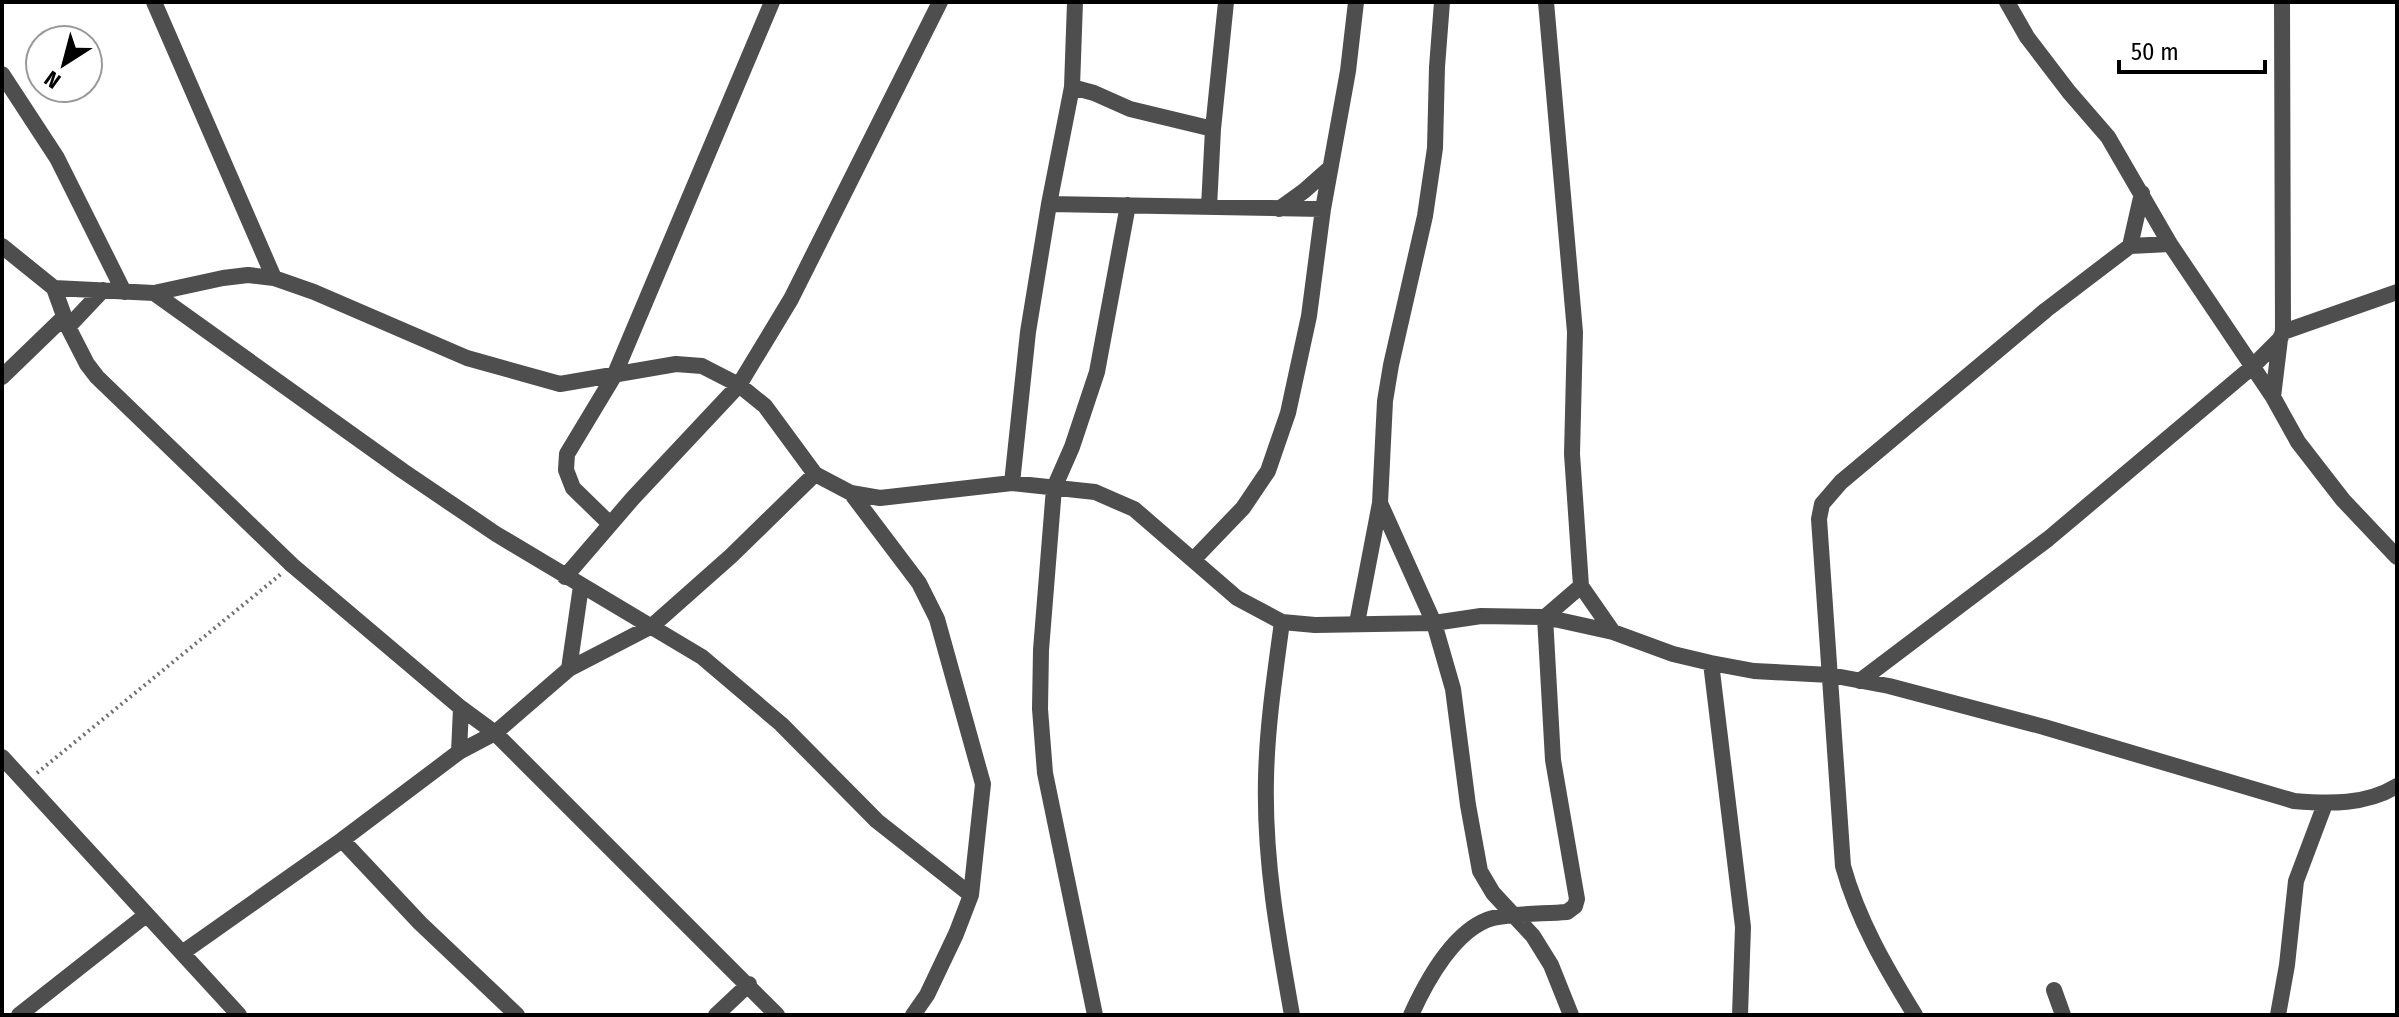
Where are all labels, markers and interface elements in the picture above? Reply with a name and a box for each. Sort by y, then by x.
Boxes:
north arrow [24,24,104,104]
scale bar [2119,24,2265,74]
text: 50 m [2131,38,2179,66]
text: N [39,65,66,95]

